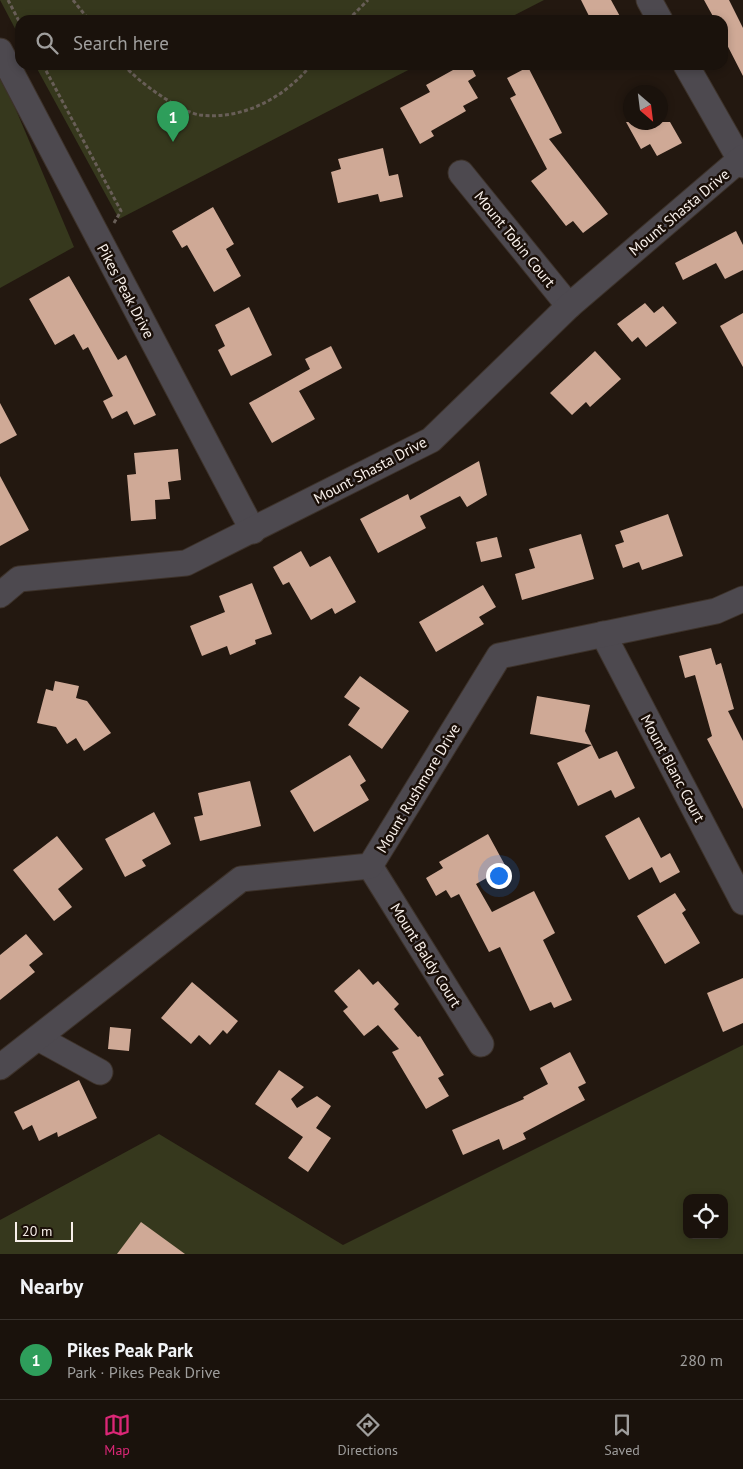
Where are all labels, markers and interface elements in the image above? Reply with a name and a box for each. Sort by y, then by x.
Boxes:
search box [15,15,728,70]
icon: search [33,29,61,57]
text: Search here [73,31,169,55]
north arrow [623,85,668,130]
pin: 1 [157,101,189,142]
street label: Mount Shasta Drive [625,164,733,260]
street label: Mount Tobin Court [470,187,560,291]
street label: Pikes Peak Drive [93,240,159,342]
street label: Mount Shasta Drive [310,432,430,508]
street label: Mount Blanc Court [637,711,709,825]
street label: Mount Rushmore Drive [372,720,464,856]
your location [486,863,512,889]
street label: Mount Baldy Court [386,899,466,1011]
map controls [683,1194,728,1239]
button: locate [683,1194,728,1239]
scale bar [15,1219,72,1242]
text: 20 m [22,1222,52,1240]
text: Nearby [20,1273,83,1300]
text: Pikes Peak Park [67,1338,193,1362]
text: 1 [31,1350,41,1370]
text: 280 m [680,1350,723,1370]
text: Park · Pikes Peak Drive [67,1362,220,1382]
tab: Map [103,1411,131,1459]
tab: Directions [337,1411,398,1459]
tab: Saved [604,1411,640,1459]

